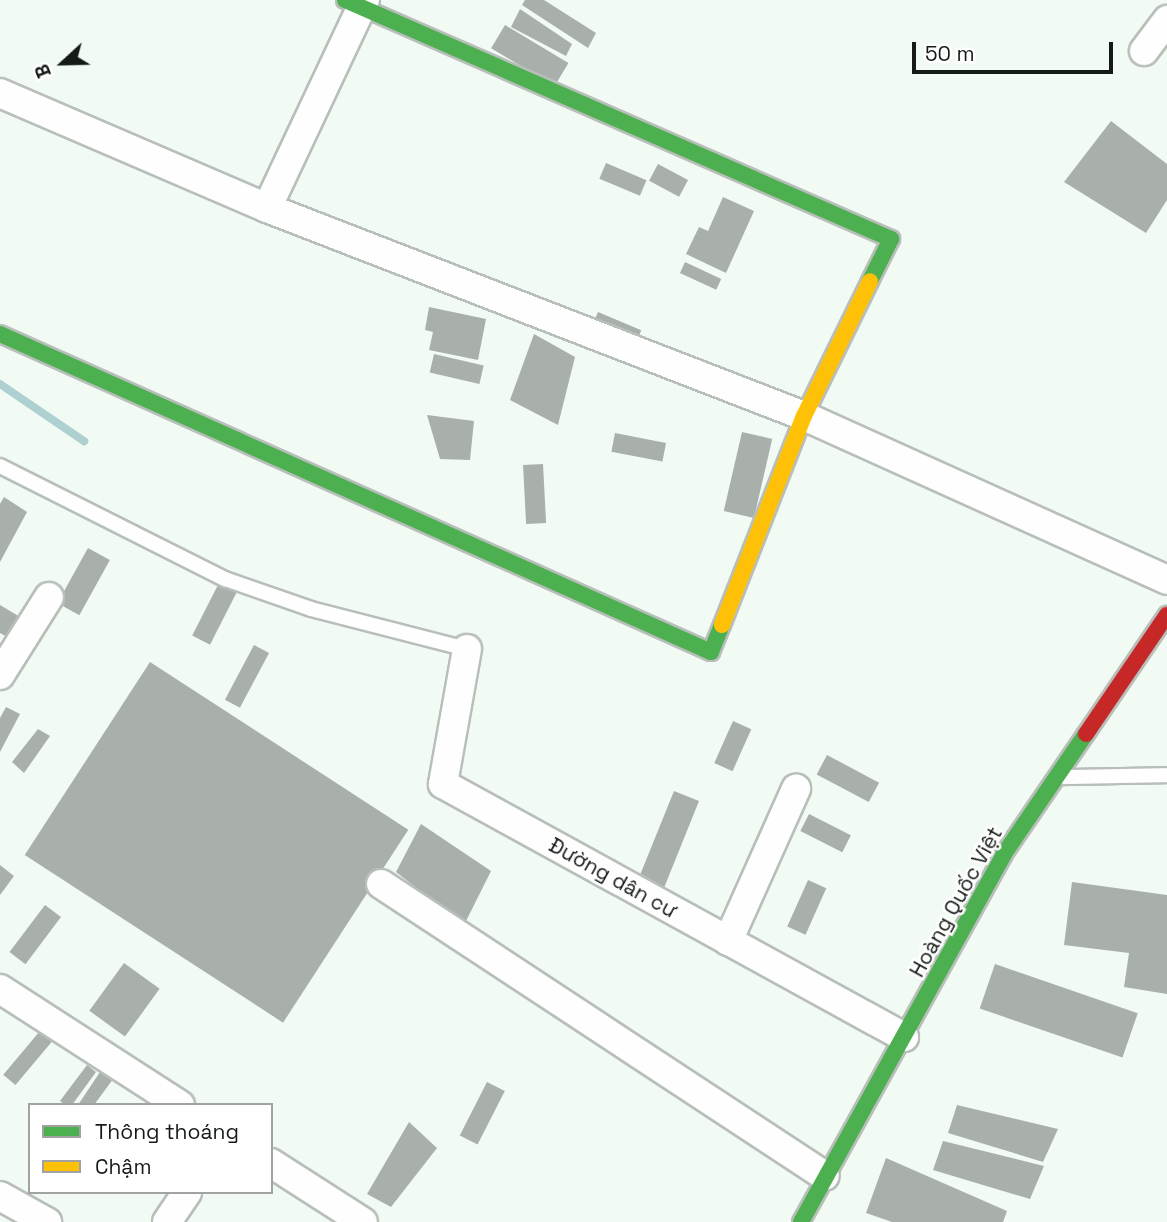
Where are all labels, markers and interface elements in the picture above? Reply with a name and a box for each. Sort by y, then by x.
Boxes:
north arrow [28,28,98,98]
scale bar [915,28,1116,72]
text: 50 m [925,40,975,67]
text: B [29,61,57,82]
street label: Hoàng Quốc Việt [904,822,1008,982]
street label: Đường dân cư [545,832,681,924]
legend [28,1103,273,1194]
text: Thông thoáng [95,1118,239,1145]
text: Chậm [95,1153,152,1180]

